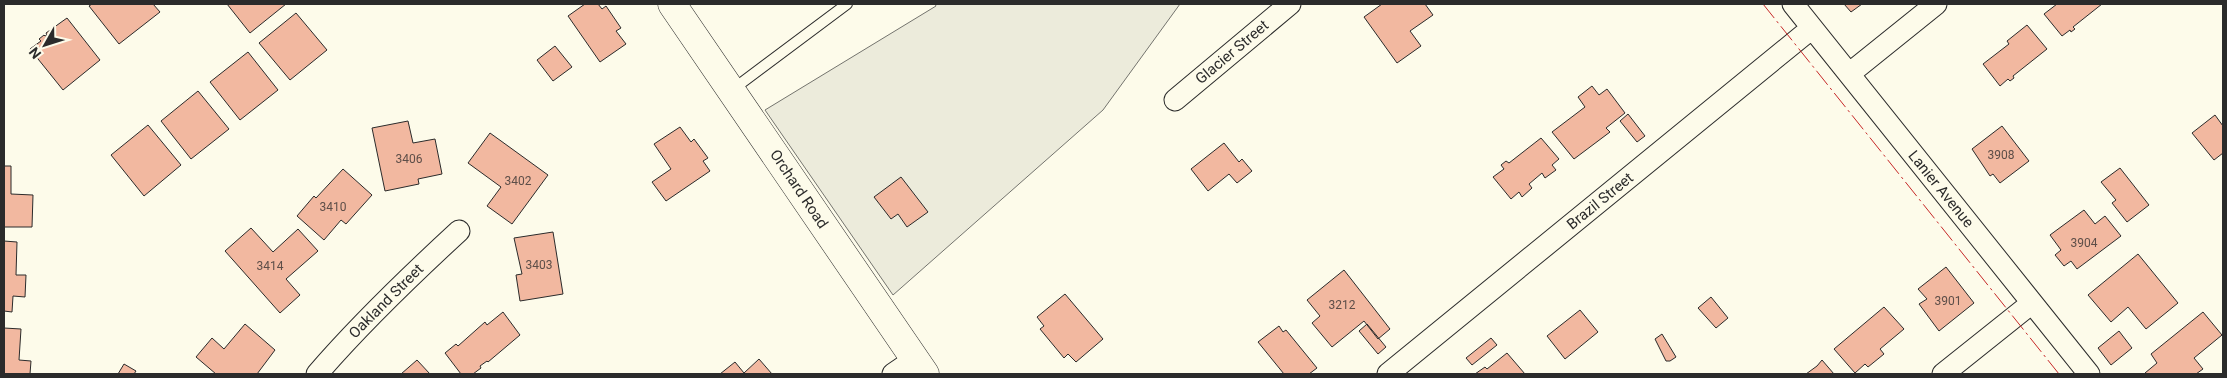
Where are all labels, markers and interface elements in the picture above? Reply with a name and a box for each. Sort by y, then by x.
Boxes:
street label: Glacier Street [1192,16,1272,88]
north arrow [20,20,70,70]
text: N [26,44,44,62]
street label: Orchard Road [766,146,832,232]
street label: Lanier Avenue [1904,147,1978,231]
house number: 3908 [1988,148,2015,162]
house number: 3406 [396,152,423,166]
street label: Brazil Street [1563,169,1637,233]
house number: 3402 [505,174,532,188]
house number: 3410 [320,200,347,214]
house number: 3904 [2071,236,2098,250]
house number: 3403 [526,258,552,272]
house number: 3414 [257,259,284,273]
street label: Oakland Street [345,260,427,342]
house number: 3901 [1935,294,1961,308]
house number: 3212 [1329,298,1356,312]

